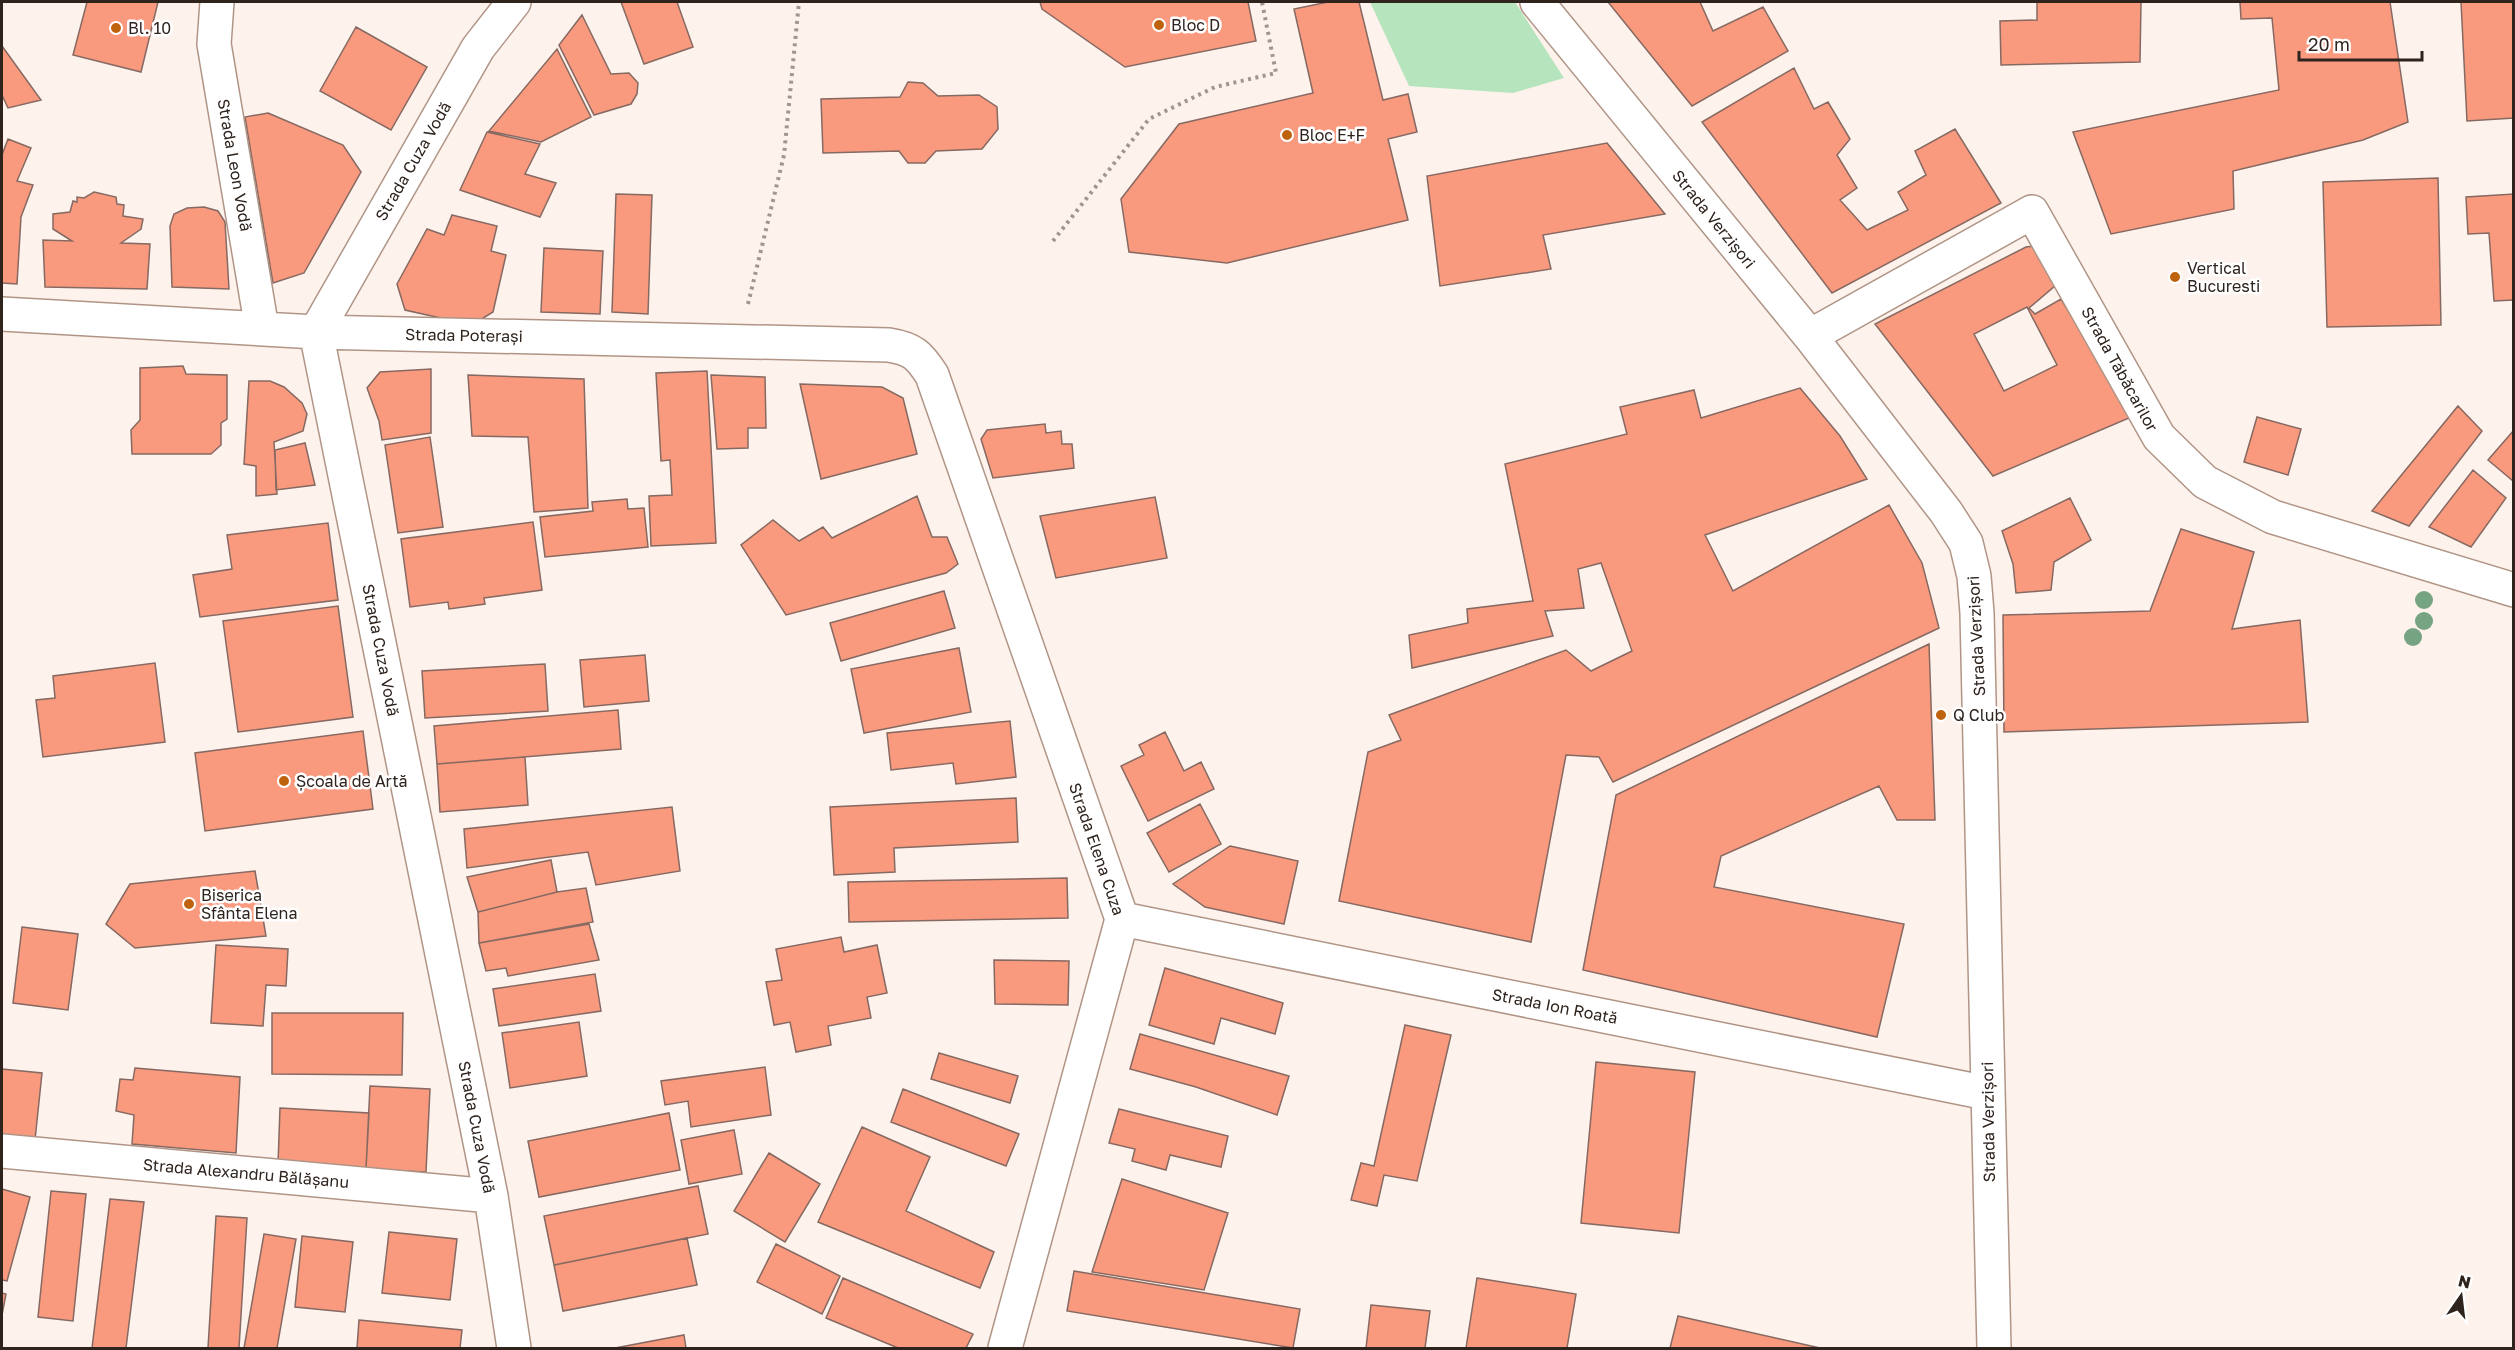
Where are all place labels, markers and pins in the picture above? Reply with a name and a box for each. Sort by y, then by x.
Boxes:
place label: Bloc D [1171,15,1220,35]
place label: Bl. 10 [128,18,171,38]
marker: Bloc D [1152,18,1166,32]
marker: Bl. 10 [109,21,123,35]
place label: Bloc E+F [1299,125,1365,145]
marker: Bloc E+F [1280,128,1294,142]
place label: Vertical Bucuresti [2187,258,2260,296]
marker: Vertical Bucuresti [2168,270,2182,284]
place label: Q Club [1953,705,2005,725]
marker: Q Club [1934,708,1948,722]
place label: Școala de Artă [296,771,408,791]
marker: Școala de Artă [277,774,291,788]
place label: Biserica Sfânta Elena [201,885,297,923]
marker: Biserica Sfânta Elena [182,897,196,911]

